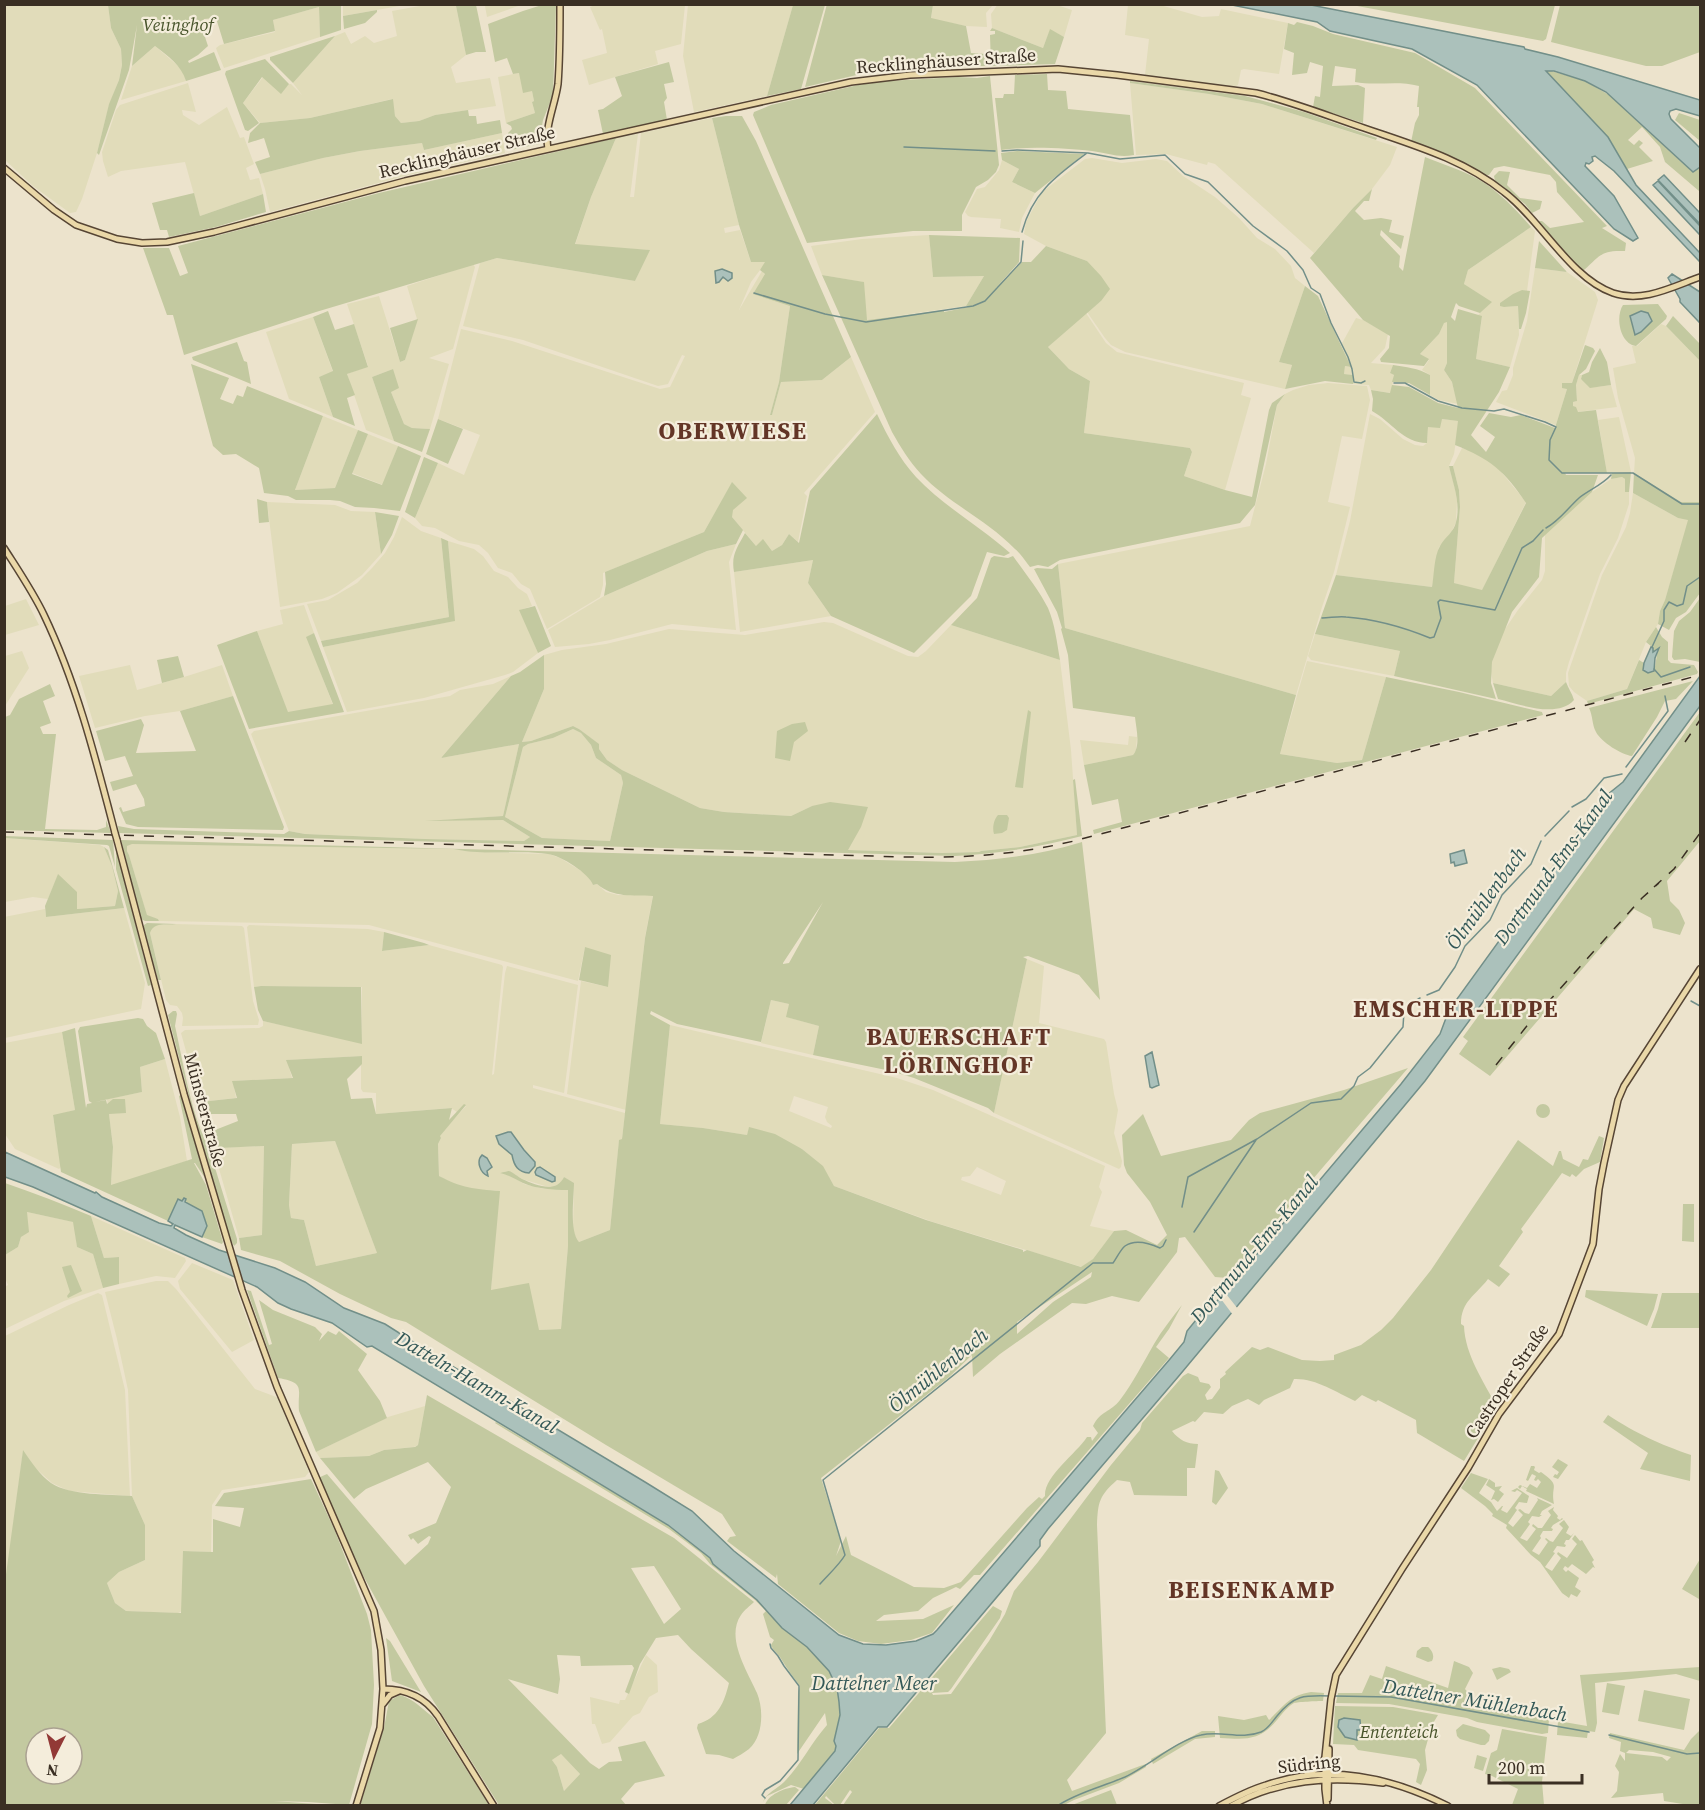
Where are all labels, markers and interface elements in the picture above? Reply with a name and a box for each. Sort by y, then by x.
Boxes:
park label: Veiinghof [142,12,217,37]
street label: Recklinghäuser Straße [855,42,1037,79]
street label: Recklinghäuser Straße [376,119,558,184]
district label: OBERWIESE [658,414,808,447]
water label: Dortmund-Ems-Kanal [1486,783,1619,951]
water label: Ölmühlenbach [1439,841,1533,955]
district label: EMSCHER-LIPPE [1353,992,1559,1025]
district label: BAUERSCHAFT LÖRINGHOF [866,1020,1052,1081]
street label: Münsterstraße [178,1050,233,1170]
water label: Dortmund-Ems-Kanal [1183,1168,1325,1330]
street label: Castroper Straße [1459,1318,1554,1443]
water label: Ölmühlenbach [882,1321,994,1419]
water label: Datteln-Hamm-Kanal [390,1323,564,1440]
district label: BEISENKAMP [1168,1573,1336,1606]
water label: Dattelner Meer [810,1669,938,1697]
water label: Dattelner Mühlenbach [1380,1671,1570,1728]
park label: Ententeich [1358,1719,1439,1744]
north arrow [24,1726,84,1786]
scale bar [1489,1747,1582,1785]
street label: Südring [1276,1748,1341,1779]
text: 200 m [1498,1755,1545,1780]
text: N [45,1759,59,1782]

